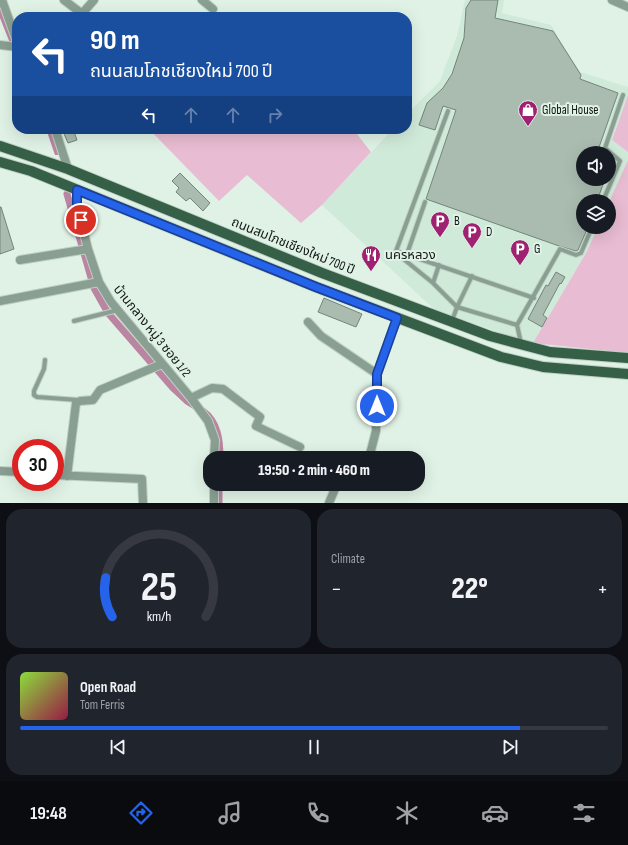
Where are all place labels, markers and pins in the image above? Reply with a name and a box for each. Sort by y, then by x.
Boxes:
shop icon: Global House [517,99,539,127]
place label: Global House [542,102,599,118]
pin [64,203,98,237]
parking icon: B [429,210,451,238]
place label: B [454,213,460,229]
parking icon: D [461,221,483,249]
place label: D [486,224,492,240]
parking icon: G [509,238,531,266]
place label: G [534,241,541,257]
restaurant icon: นครหลวง [360,244,382,272]
place label: นครหลวง [385,247,436,263]

